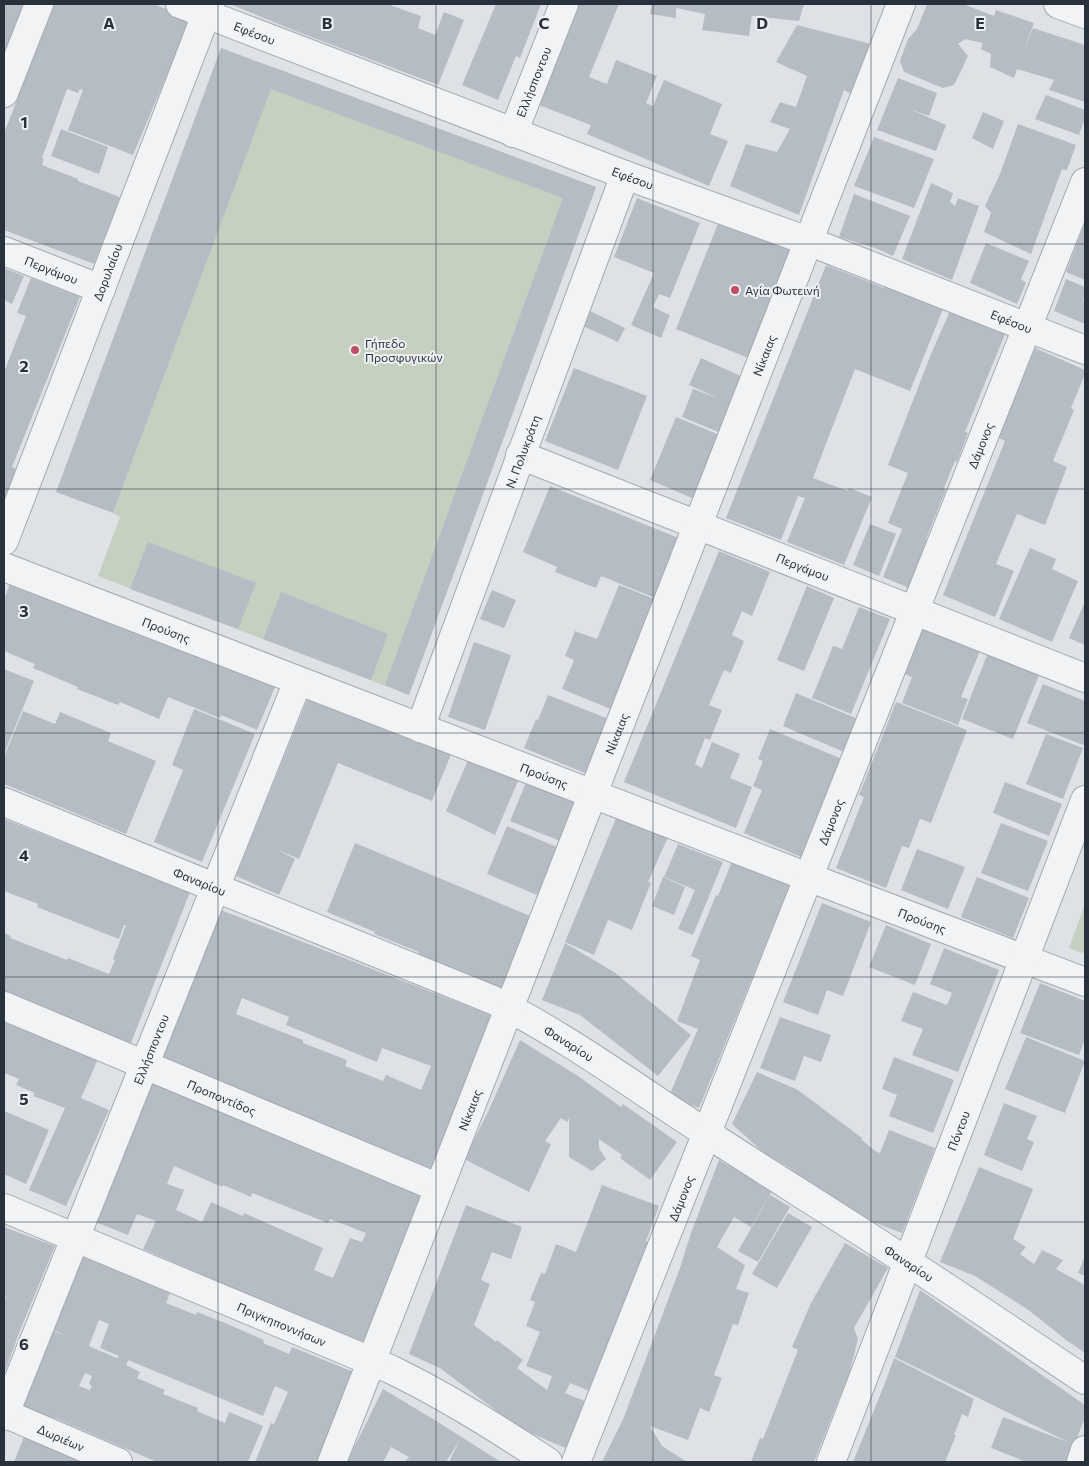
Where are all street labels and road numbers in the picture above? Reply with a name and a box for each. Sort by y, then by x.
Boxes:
street label: Εφέσου [232,18,278,47]
street label: Ελλήσποντου [513,44,554,119]
street label: Εφέσου [610,164,656,192]
street label: Δορυλαίου [90,241,125,303]
street label: Περγάμου [23,253,80,286]
street label: Εφέσου [989,307,1034,336]
street label: Νίκαιας [750,333,778,378]
street label: Ν. Πολυκράτη [503,413,542,490]
street label: Δάμονος [965,420,996,471]
street label: Περγάμου [774,550,832,583]
street label: Προύσης [140,614,192,645]
street label: Νίκαιας [602,711,631,756]
street label: Προύσης [518,760,570,791]
street label: Δάμονος [815,797,846,847]
street label: Φαναρίου [171,864,228,898]
street label: Προύσης [896,905,948,936]
street label: Ελλήσποντου [130,1012,171,1086]
street label: Φαναρίου [542,1022,597,1064]
street label: Προποντίδος [185,1076,258,1118]
street label: Νίκαιας [455,1087,484,1133]
street label: Πόντου [944,1108,972,1153]
street label: Δάμονος [665,1173,696,1223]
street label: Φαναρίου [882,1242,936,1284]
street label: Πριγκηποννήσων [235,1299,328,1349]
street label: Δωριέων [35,1421,86,1454]

